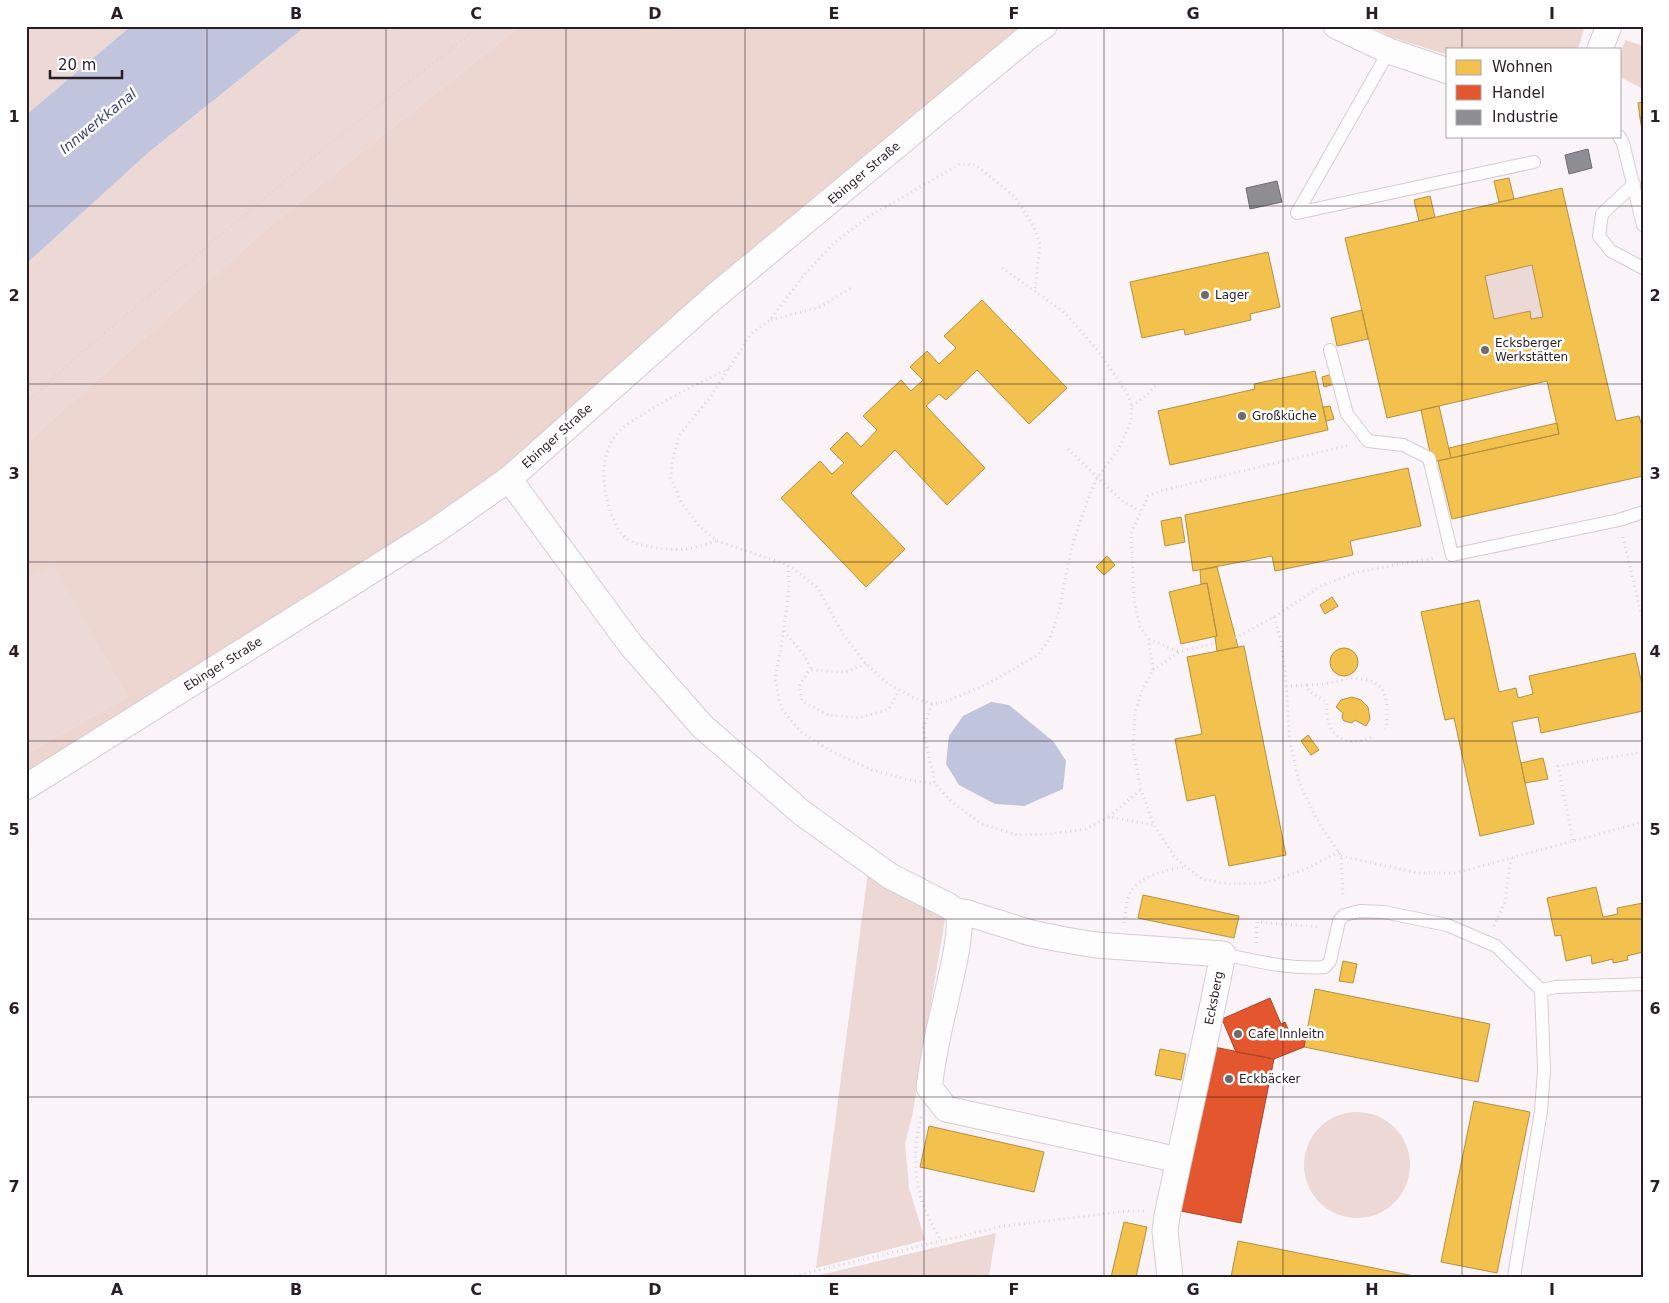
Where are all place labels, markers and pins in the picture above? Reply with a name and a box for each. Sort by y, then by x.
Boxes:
place label: Lager [1215,288,1249,302]
marker: Lager [1199,289,1211,301]
place label: Ecksberger Werkstätten [1495,336,1568,364]
marker: Ecksberger Werkstätten [1479,344,1491,356]
place label: Großküche [1252,409,1317,423]
marker: Großküche [1236,410,1248,422]
place label: Cafe Innleitn [1248,1027,1324,1041]
marker: Cafe Innleitn [1232,1028,1244,1040]
place label: Eckbäcker [1239,1072,1301,1086]
marker: Eckbäcker [1223,1073,1235,1085]

